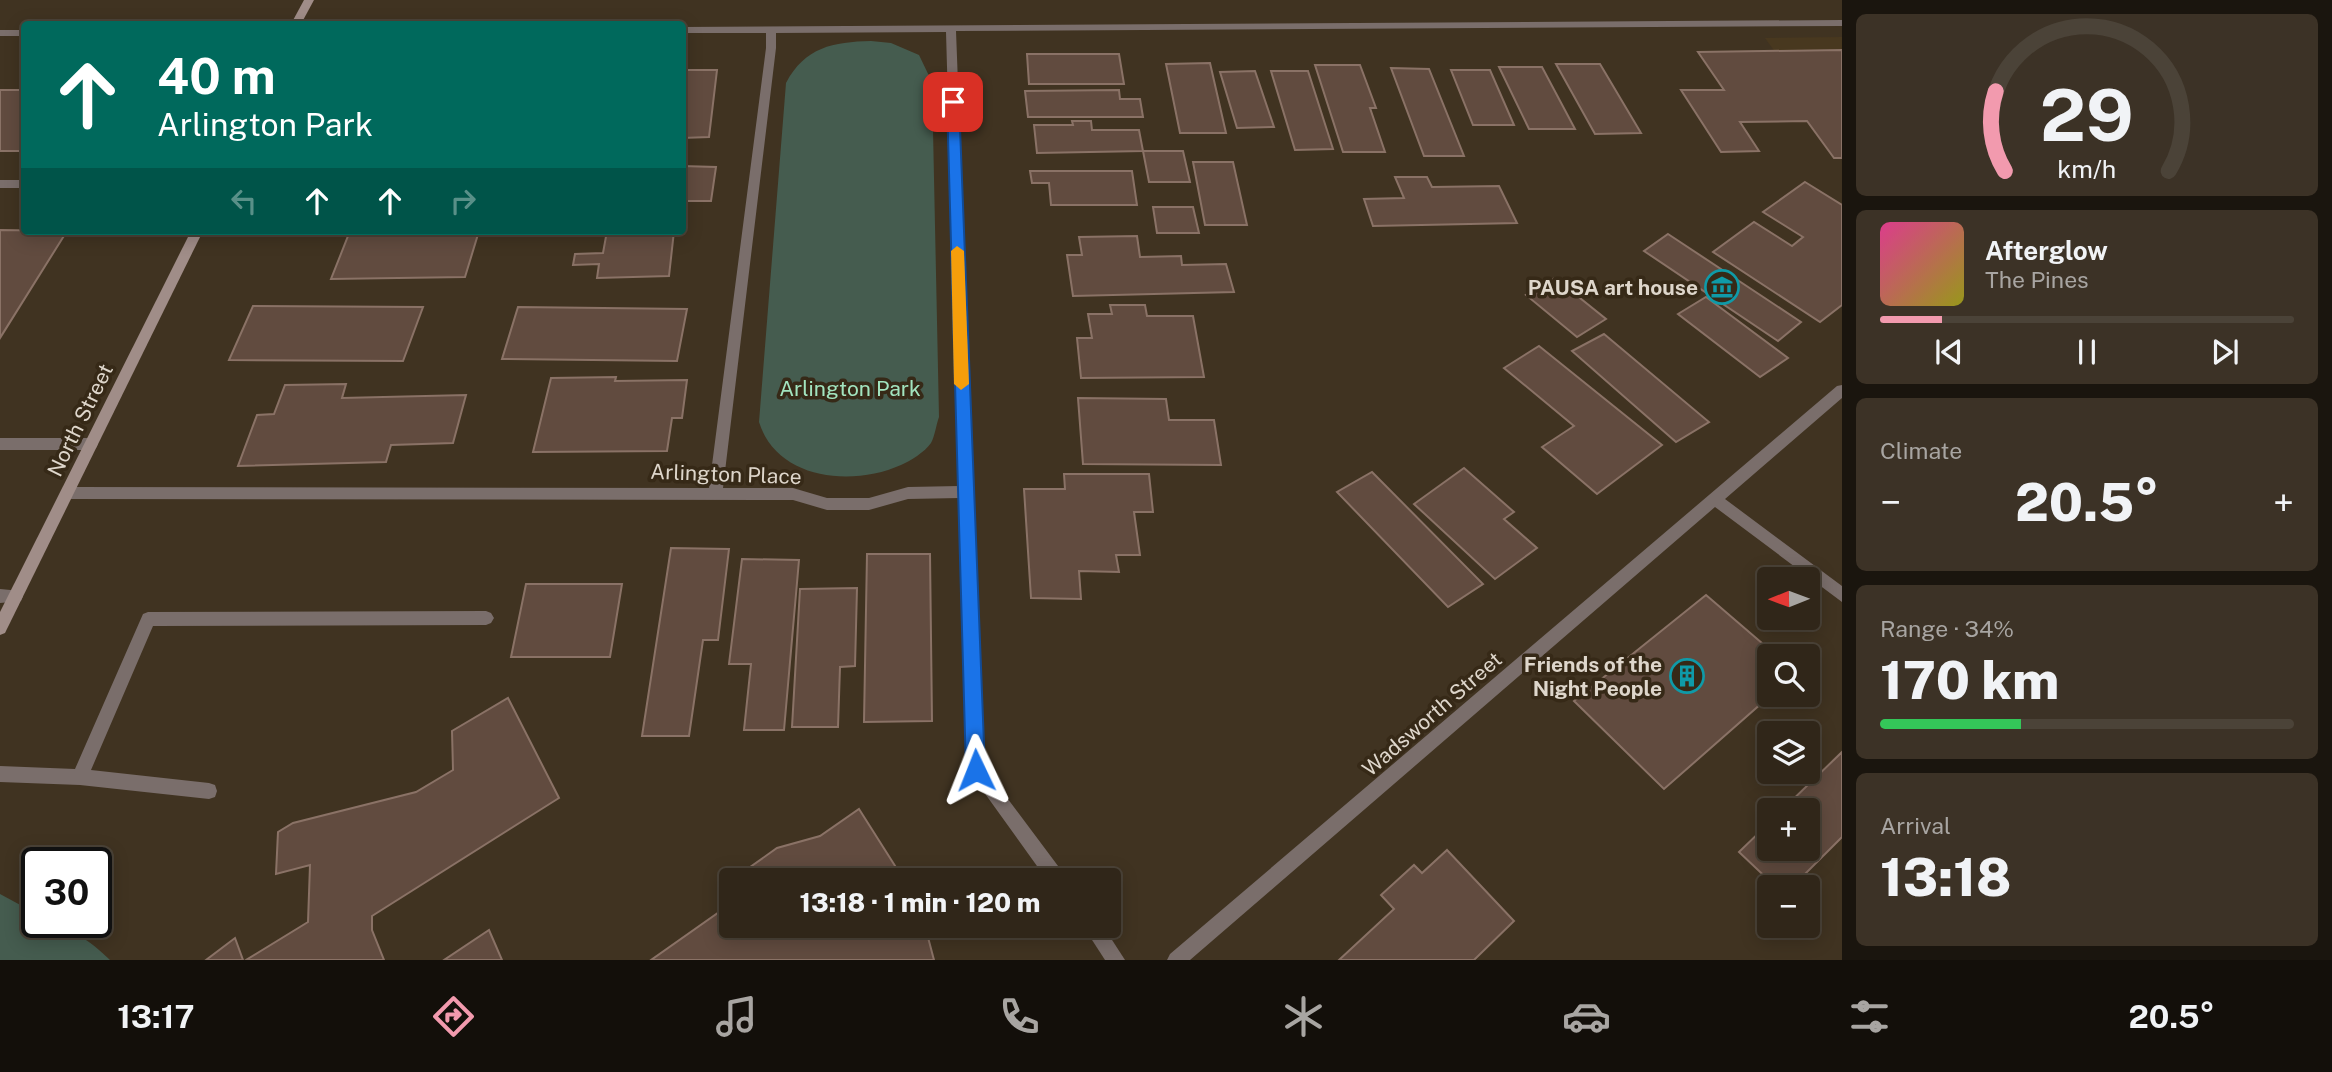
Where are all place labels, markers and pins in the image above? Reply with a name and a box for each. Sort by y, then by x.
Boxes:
pin [923,72,983,132]
museum icon: PAUSA art house [1703,268,1741,306]
place label: PAUSA art house [1528,275,1698,300]
place label: Friends of the Night People [1524,652,1662,701]
building icon: Friends of the Night People [1668,657,1706,695]

